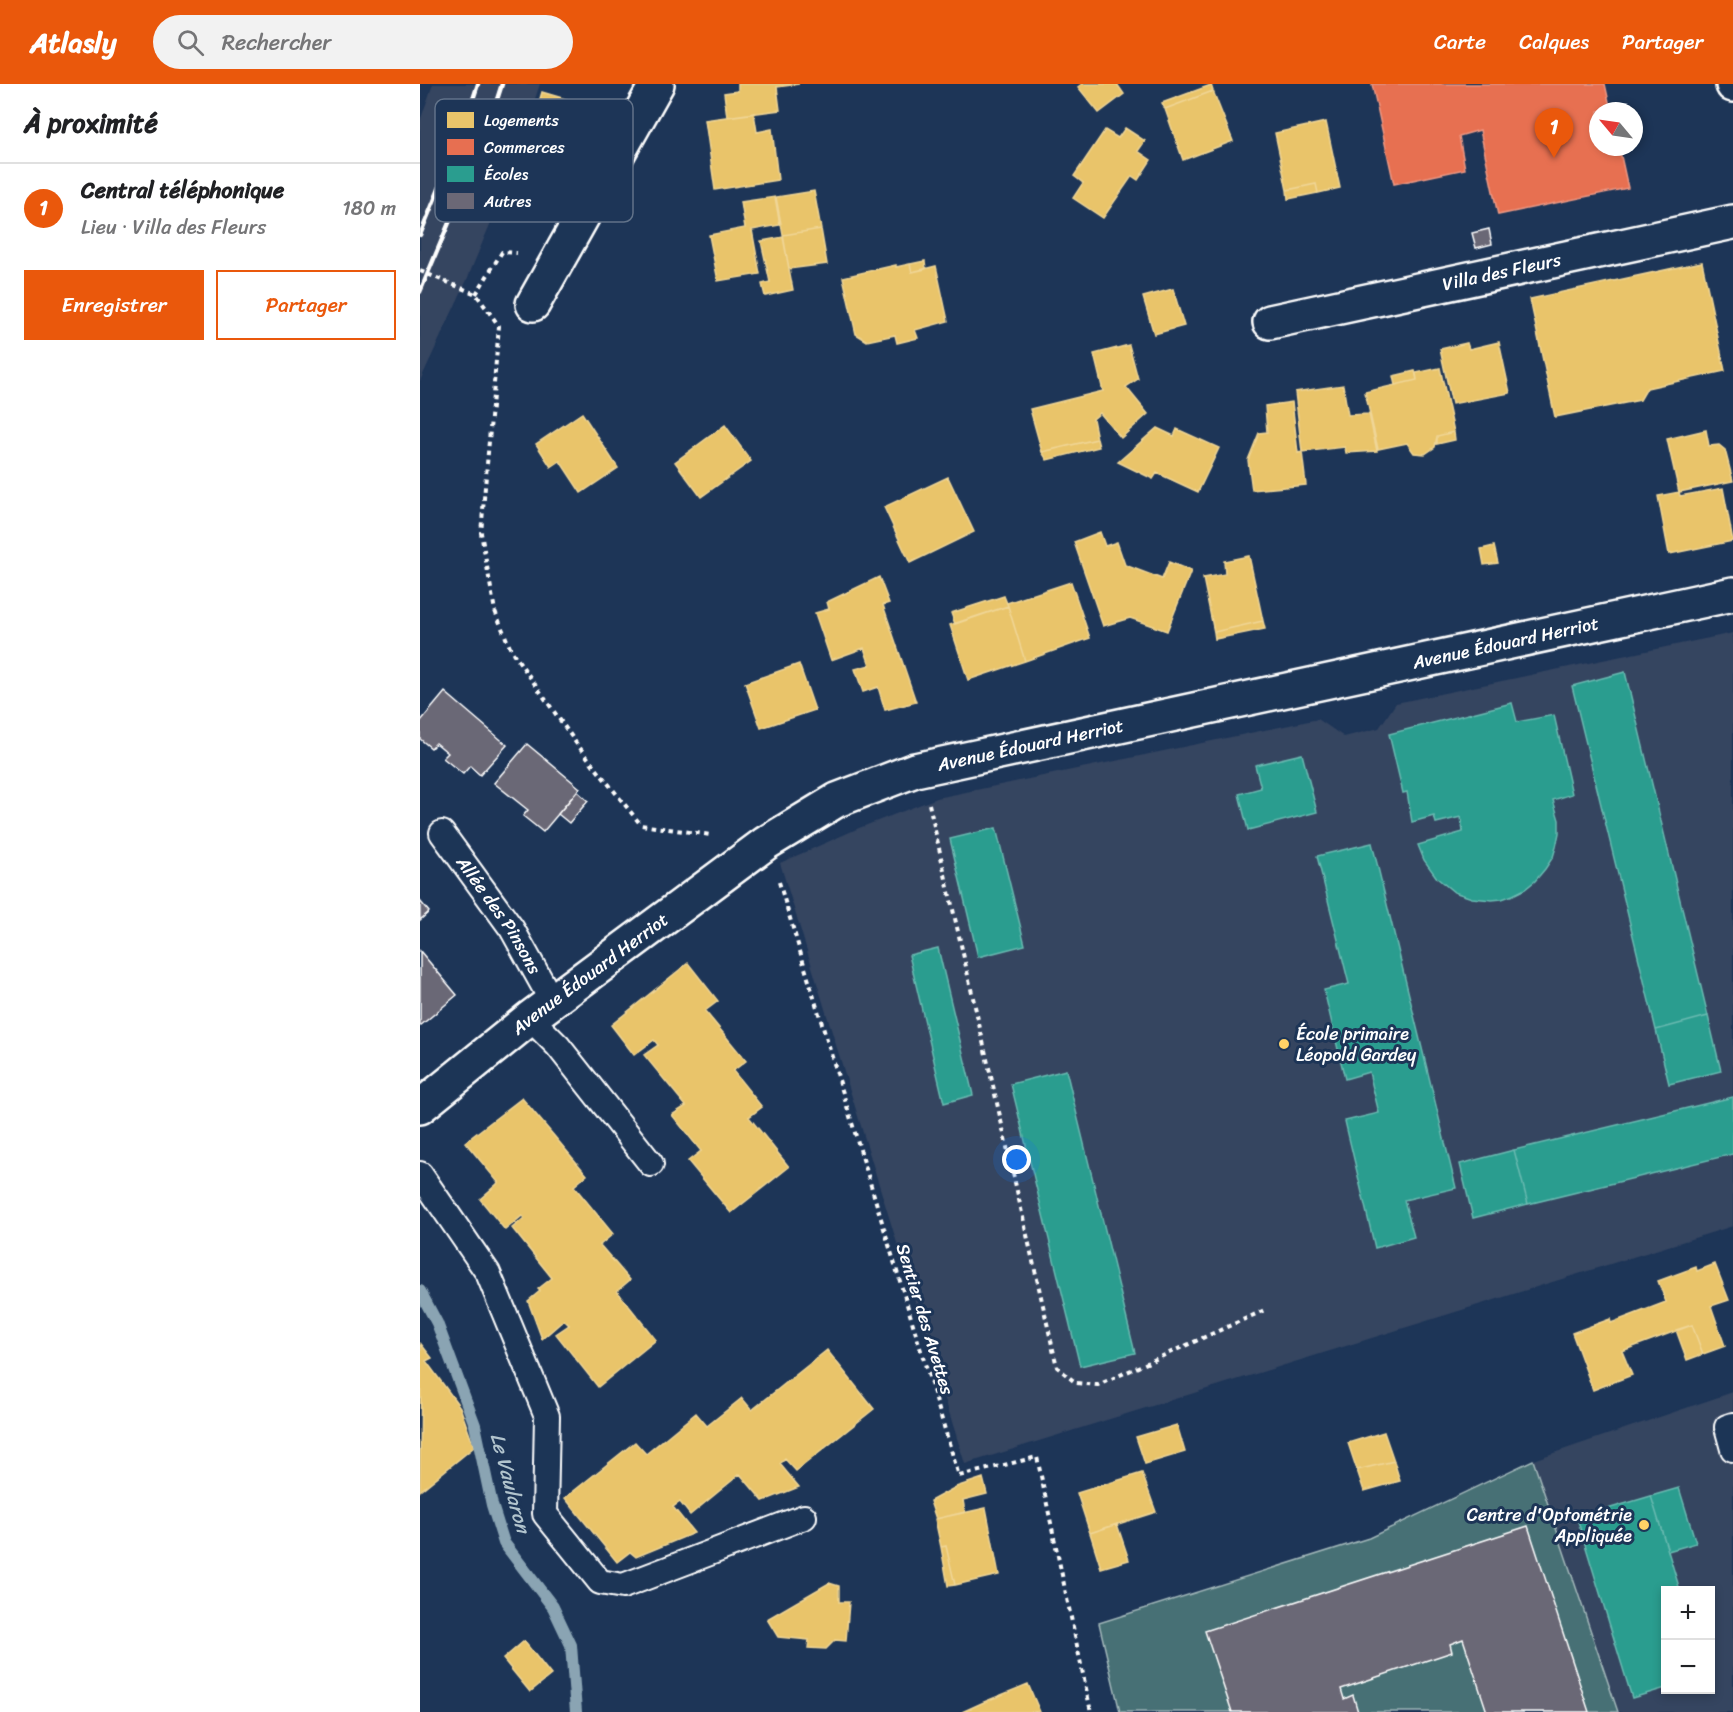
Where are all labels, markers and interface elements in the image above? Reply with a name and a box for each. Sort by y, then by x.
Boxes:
search box [153,15,573,69]
text: Atlasly [30,18,117,67]
text: Rechercher [222,23,331,62]
text: Carte [1434,23,1486,61]
text: Calques [1519,23,1589,61]
text: Partager [1622,23,1703,61]
icon: search [174,26,207,59]
legend [435,99,633,222]
text: À proximité [24,100,158,146]
north arrow [1589,102,1643,156]
text: Logements [484,106,560,135]
pin: 1 [1534,109,1574,158]
text: Commerces [484,133,565,162]
text: Écoles [484,160,529,189]
text: Central téléphonique [81,171,284,210]
text: Autres [483,187,532,216]
text: 1 [39,191,48,226]
text: 180 m [342,191,396,226]
text: Lieu · Villa des Fleurs [81,210,266,245]
street label: Villa des Fleurs [1439,243,1565,300]
button: Enregistrer [24,270,204,340]
button: Partager [216,270,396,340]
street label: Avenue Édouard Herriot [1409,607,1602,679]
street label: Avenue Édouard Herriot [933,710,1127,781]
street label: Allée des Pinsons [447,848,551,981]
street label: Avenue Édouard Herriot [503,904,676,1044]
place label: École primaire Léopold Gardey [1296,1018,1417,1071]
marker: École primaire Léopold Gardey [1277,1037,1291,1051]
your location [1002,1145,1031,1174]
street label: Sentier des Avettes [887,1239,963,1399]
water label: Le Vaularon [480,1429,541,1539]
place label: Centre d'Optométrie Appliquée [1467,1499,1632,1552]
marker: Centre d'Optométrie Appliquée [1637,1518,1651,1532]
map controls [1661,1586,1715,1694]
button: + [1661,1586,1715,1640]
button: − [1661,1640,1715,1694]

